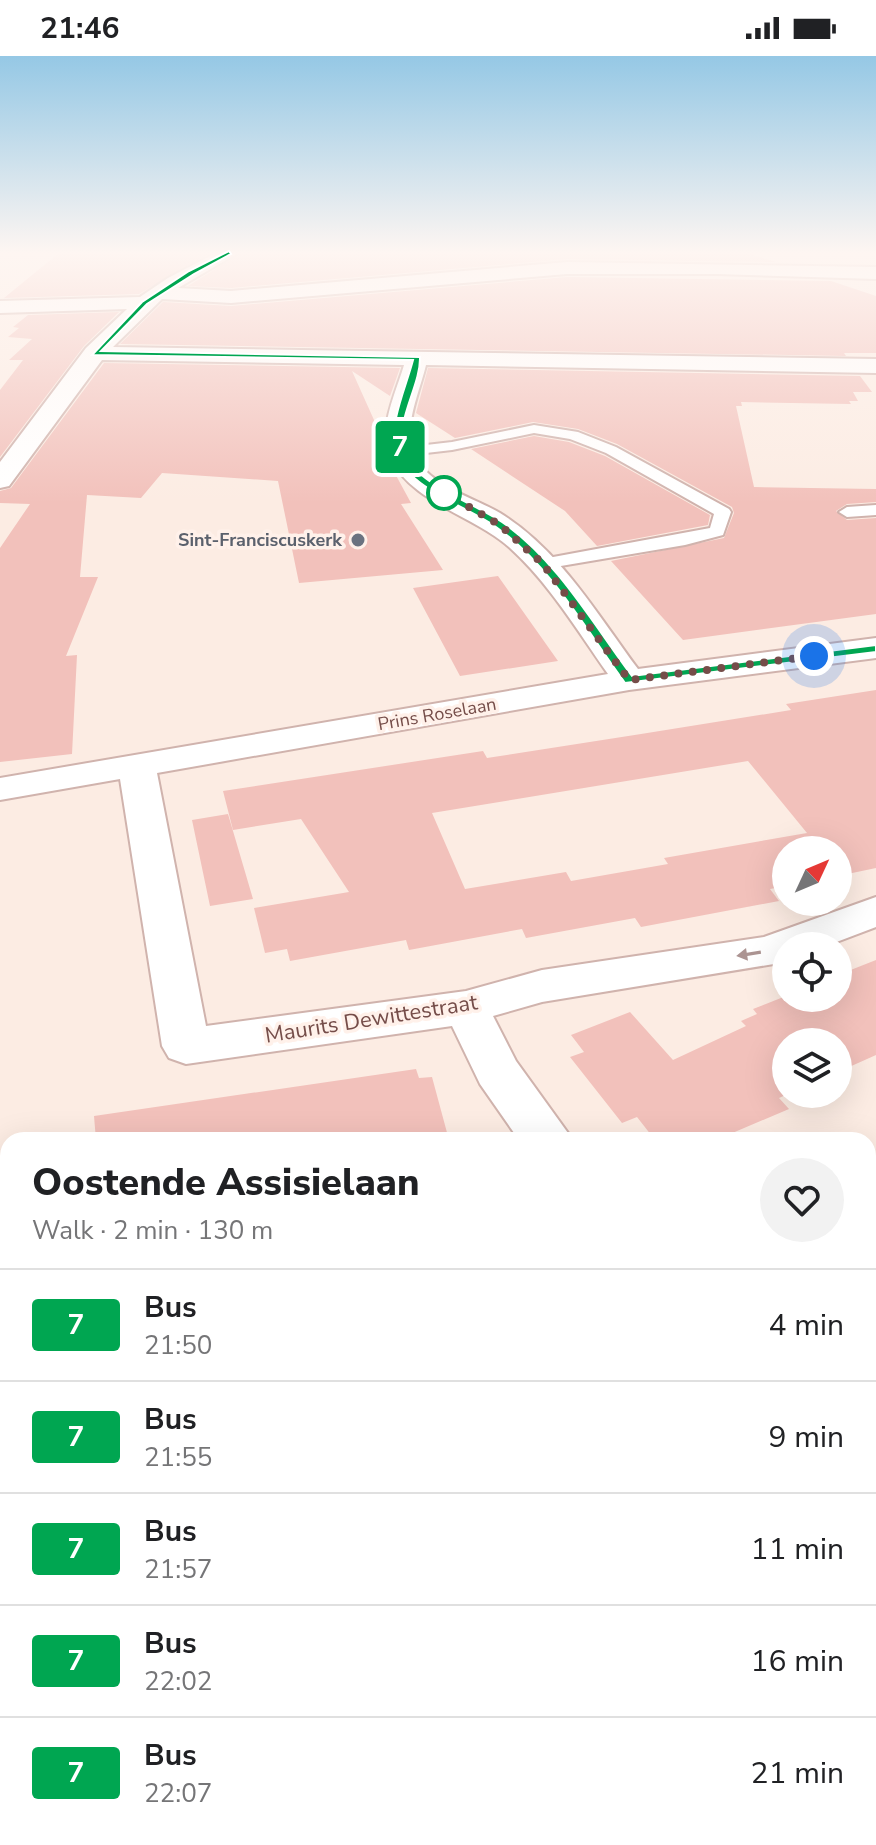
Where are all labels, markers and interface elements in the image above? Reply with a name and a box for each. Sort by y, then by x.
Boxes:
text: 21:46 [40,8,119,49]
line badge: 7 [374,421,426,473]
text: 7 [392,428,408,466]
unlabelled marker [427,476,461,510]
place label: Sint-Franciscuskerk [178,528,342,552]
marker: Sint-Franciscuskerk [349,531,367,549]
your location [794,636,834,676]
street label: Prins Roselaan [376,692,498,736]
north arrow [772,836,852,916]
map controls [772,836,852,1108]
button: locate [772,932,852,1012]
one-way arrow [736,948,761,961]
street label: Maurits Dewittestraat [263,987,480,1051]
button: layers [772,1028,852,1108]
text: Oostende Assisielaan [32,1157,420,1208]
button: heart [760,1158,844,1242]
text: Walk · 2 min · 130 m [32,1213,273,1248]
text: Bus [144,1287,197,1328]
text: 4 min [769,1305,844,1346]
text: 7 [68,1306,84,1344]
text: 21:50 [144,1328,212,1363]
text: Bus [144,1399,197,1440]
text: 9 min [769,1417,844,1458]
text: 7 [68,1418,84,1456]
text: 21:55 [144,1440,212,1475]
text: Bus [144,1511,197,1552]
text: 11 min [751,1529,844,1570]
text: 7 [68,1530,84,1568]
text: 21:57 [144,1552,212,1587]
text: Bus [144,1623,197,1664]
text: 16 min [751,1641,844,1682]
text: 7 [68,1642,84,1680]
text: 22:02 [144,1664,212,1699]
text: Bus [144,1735,197,1776]
text: 21 min [751,1753,844,1794]
text: 7 [68,1754,84,1792]
text: 22:07 [144,1776,212,1811]

